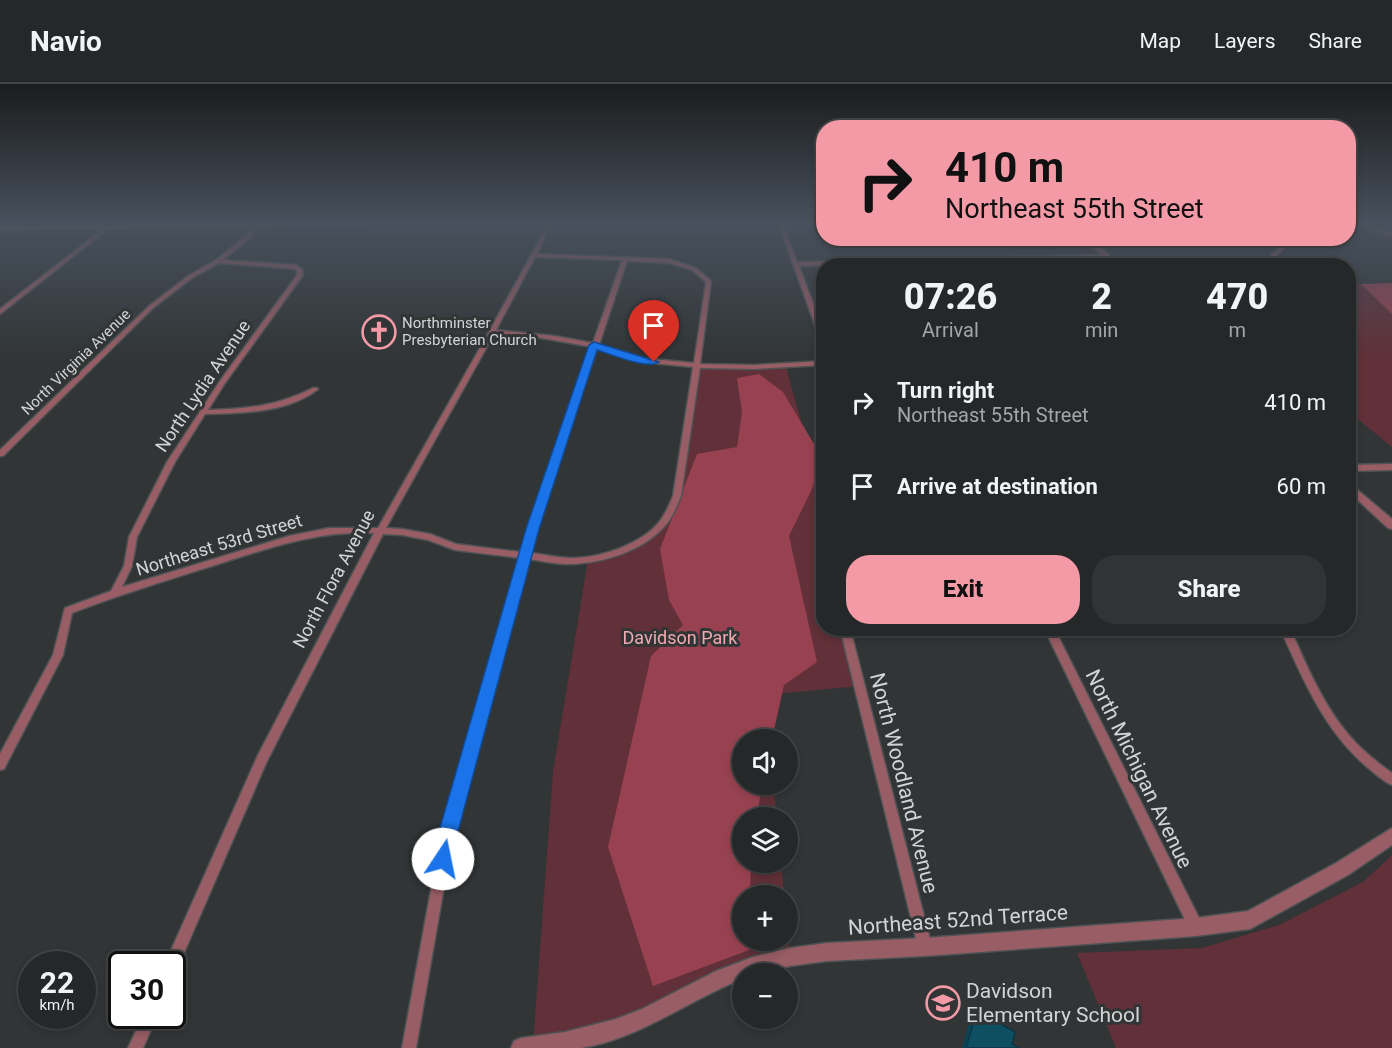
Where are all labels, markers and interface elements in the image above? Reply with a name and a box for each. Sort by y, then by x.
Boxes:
text: Navio [30,25,102,58]
text: Map [1139,29,1181,53]
text: Layers [1214,29,1275,53]
text: Share [1308,29,1362,53]
text: 410 m [945,143,1064,192]
icon: right [846,144,924,222]
text: Northeast 55th Street [945,193,1204,225]
text: 07:26 [904,276,997,318]
text: 2 [1091,276,1112,318]
text: 470 [1206,276,1268,318]
pin [628,300,679,362]
street label: North Virginia Avenue [18,305,134,419]
icon: arrive [637,309,670,342]
church icon: Northminster Presbyterian Church [361,314,397,350]
place label: Northminster Presbyterian Church [402,314,537,349]
street label: North Lydia Avenue [151,316,254,456]
text: Arrival [922,318,979,342]
text: min [1085,318,1118,342]
text: m [1228,318,1246,342]
text: Turn right [897,378,994,403]
icon: right [846,386,879,419]
text: 410 m [1264,390,1326,415]
text: Northeast 55th Street [897,403,1089,427]
icon: arrive [846,470,879,503]
text: Arrive at destination [897,474,1098,499]
text: 60 m [1277,474,1326,499]
street label: North Flora Avenue [288,506,379,651]
street label: Northeast 53rd Street [133,509,305,580]
button: Exit [846,555,1080,624]
button: Share [1092,555,1326,624]
park label: Davidson Park [623,627,738,648]
street label: North Michigan Avenue [1080,666,1198,872]
street label: North Woodland Avenue [865,670,943,896]
map controls [732,729,798,1029]
button: sound [732,729,798,795]
button: layers [732,807,798,873]
position arrow [411,827,475,891]
button: + [732,885,798,951]
street label: Northeast 52nd Terrace [847,900,1069,940]
speed limit sign: 30 [108,951,186,1029]
button: − [732,963,798,1029]
text: 22 [40,965,74,1000]
place label: Davidson Elementary School [966,979,1140,1027]
school or university icon: Davidson Elementary School [925,985,961,1021]
text: km/h [39,996,75,1014]

